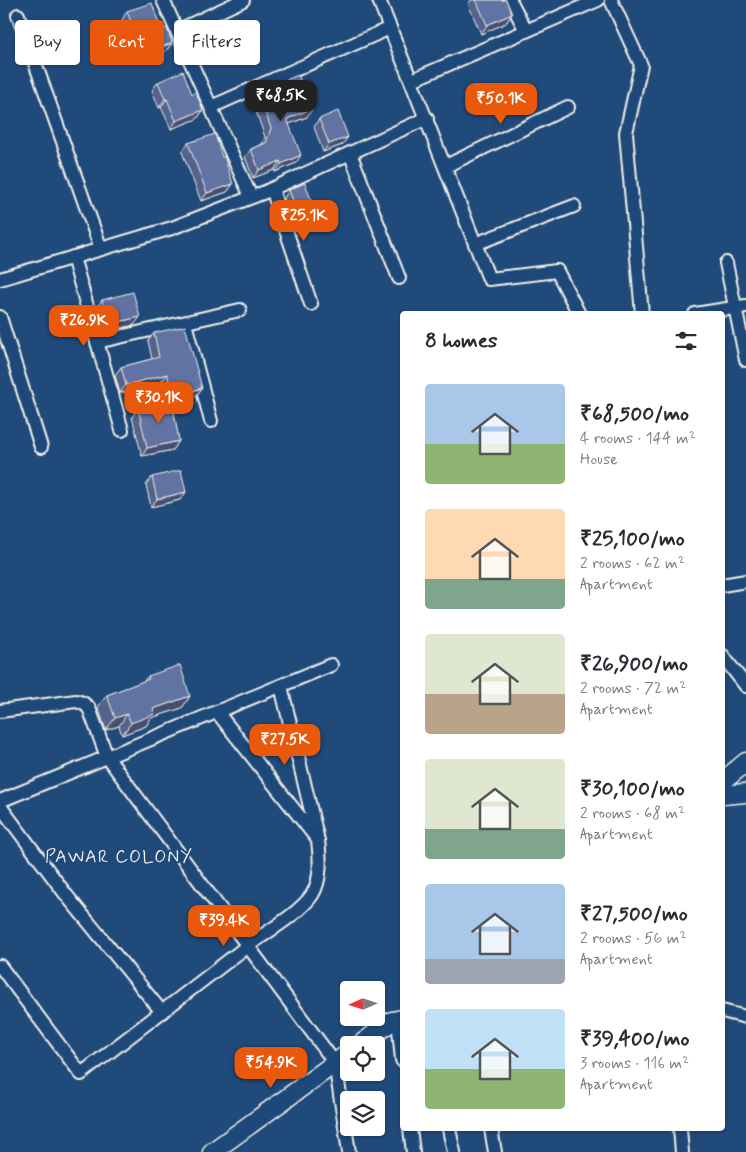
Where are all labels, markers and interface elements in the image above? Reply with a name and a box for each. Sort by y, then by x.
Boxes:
chip: Buy [15,20,80,65]
chip: Rent [90,20,164,65]
chip: Filters [174,20,260,65]
pin: ₹68.5K [240,80,322,122]
pin: ₹50.1K [460,82,542,125]
text: ₹68.5K [256,85,306,106]
text: ₹50.1K [476,88,526,109]
pin: ₹25.1K [263,200,345,242]
text: ₹25.1K [280,205,328,226]
pin: ₹26.9K [43,304,125,347]
text: ₹26.9K [60,310,108,331]
text: 8 homes [425,327,497,355]
icon: filters [672,327,700,355]
pin: ₹30.1K [118,382,200,424]
text: ₹30.1K [135,387,183,408]
text: ₹68,500/mo [580,400,689,428]
icon: home [465,404,525,464]
text: 4 rooms · 144 m² [580,428,696,449]
text: House [580,449,618,470]
text: ₹25,100/mo [580,525,685,553]
icon: home [465,529,525,589]
text: 2 rooms · 62 m² [580,553,685,574]
text: Apartment [580,574,653,595]
text: ₹26,900/mo [580,650,688,678]
icon: home [465,654,525,714]
text: 2 rooms · 72 m² [580,678,686,699]
text: Apartment [580,699,653,720]
pin: ₹27.5K [244,724,326,766]
text: ₹27.5K [260,729,310,750]
text: ₹30,100/mo [580,775,685,803]
icon: home [465,779,525,839]
text: 2 rooms · 68 m² [580,803,685,824]
text: Apartment [580,824,653,845]
district label: PAWAR COLONY [45,845,193,869]
text: ₹27,500/mo [580,900,688,928]
pin: ₹39.4K [183,904,265,947]
icon: home [465,904,525,964]
text: ₹39.4K [199,910,249,931]
text: 2 rooms · 56 m² [580,928,687,949]
text: Apartment [580,949,653,970]
north arrow [340,981,385,1026]
map controls [340,981,385,1136]
text: ₹39,400/mo [580,1025,690,1053]
icon: home [465,1029,525,1089]
button: locate [340,1036,385,1081]
pin: ₹54.9K [230,1046,312,1089]
text: ₹54.9K [246,1052,296,1073]
text: 3 rooms · 116 m² [580,1053,689,1074]
text: Apartment [580,1074,653,1095]
button: layers [340,1091,385,1136]

